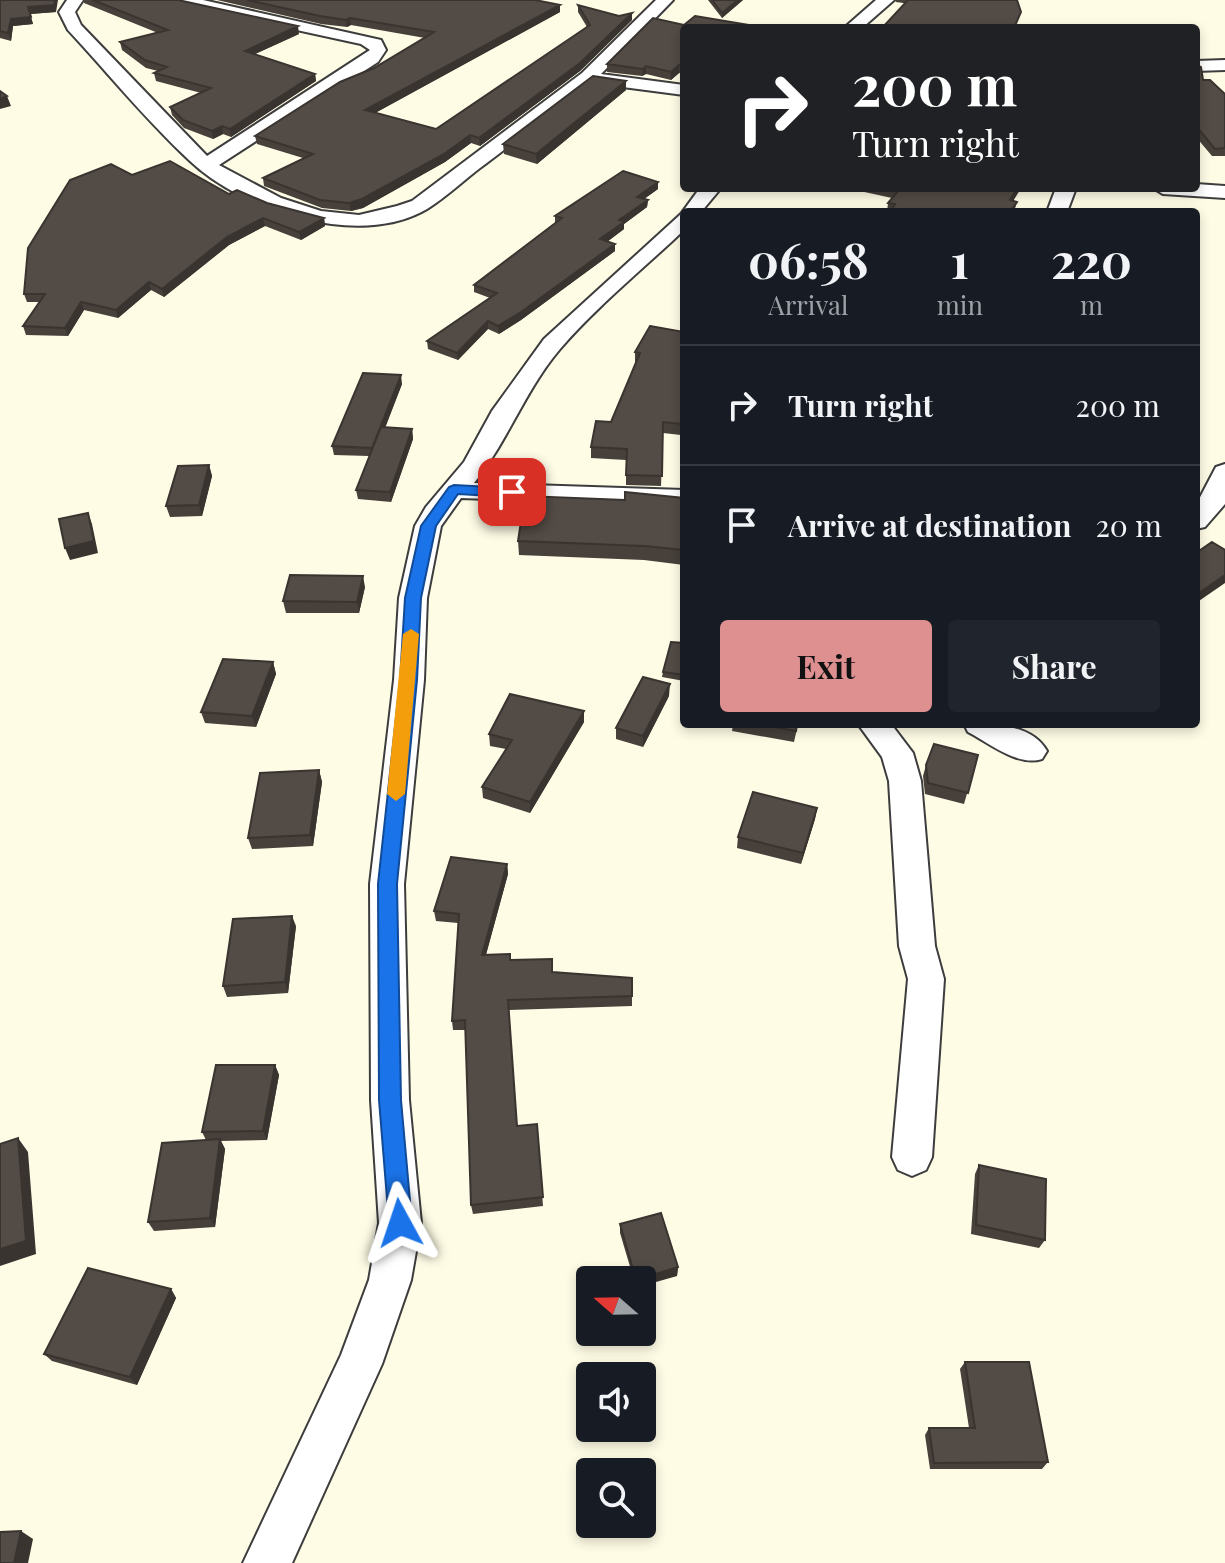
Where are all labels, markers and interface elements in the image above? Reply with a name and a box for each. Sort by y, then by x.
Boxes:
text: 200 m [852,46,1017,121]
icon: right [720,56,824,160]
text: Turn right [852,118,1019,166]
text: 06:58 [748,227,869,291]
text: 1 [951,227,969,291]
text: 220 [1051,227,1132,291]
text: Arrival [768,287,848,322]
text: min [937,287,983,322]
text: m [1080,287,1103,322]
icon: right [720,383,764,427]
text: Turn right [788,385,933,425]
text: 200 m [1076,385,1160,425]
pin [478,458,546,526]
icon: arrive [490,470,534,514]
icon: arrive [720,503,764,547]
text: Arrive at destination [788,505,1071,545]
text: 20 m [1095,505,1162,545]
button: Exit [720,620,932,712]
button: Share [948,620,1160,712]
position arrow [358,1181,442,1265]
north arrow [576,1266,656,1346]
map controls [576,1266,656,1538]
button: sound [576,1362,656,1442]
button: search [576,1458,656,1538]

